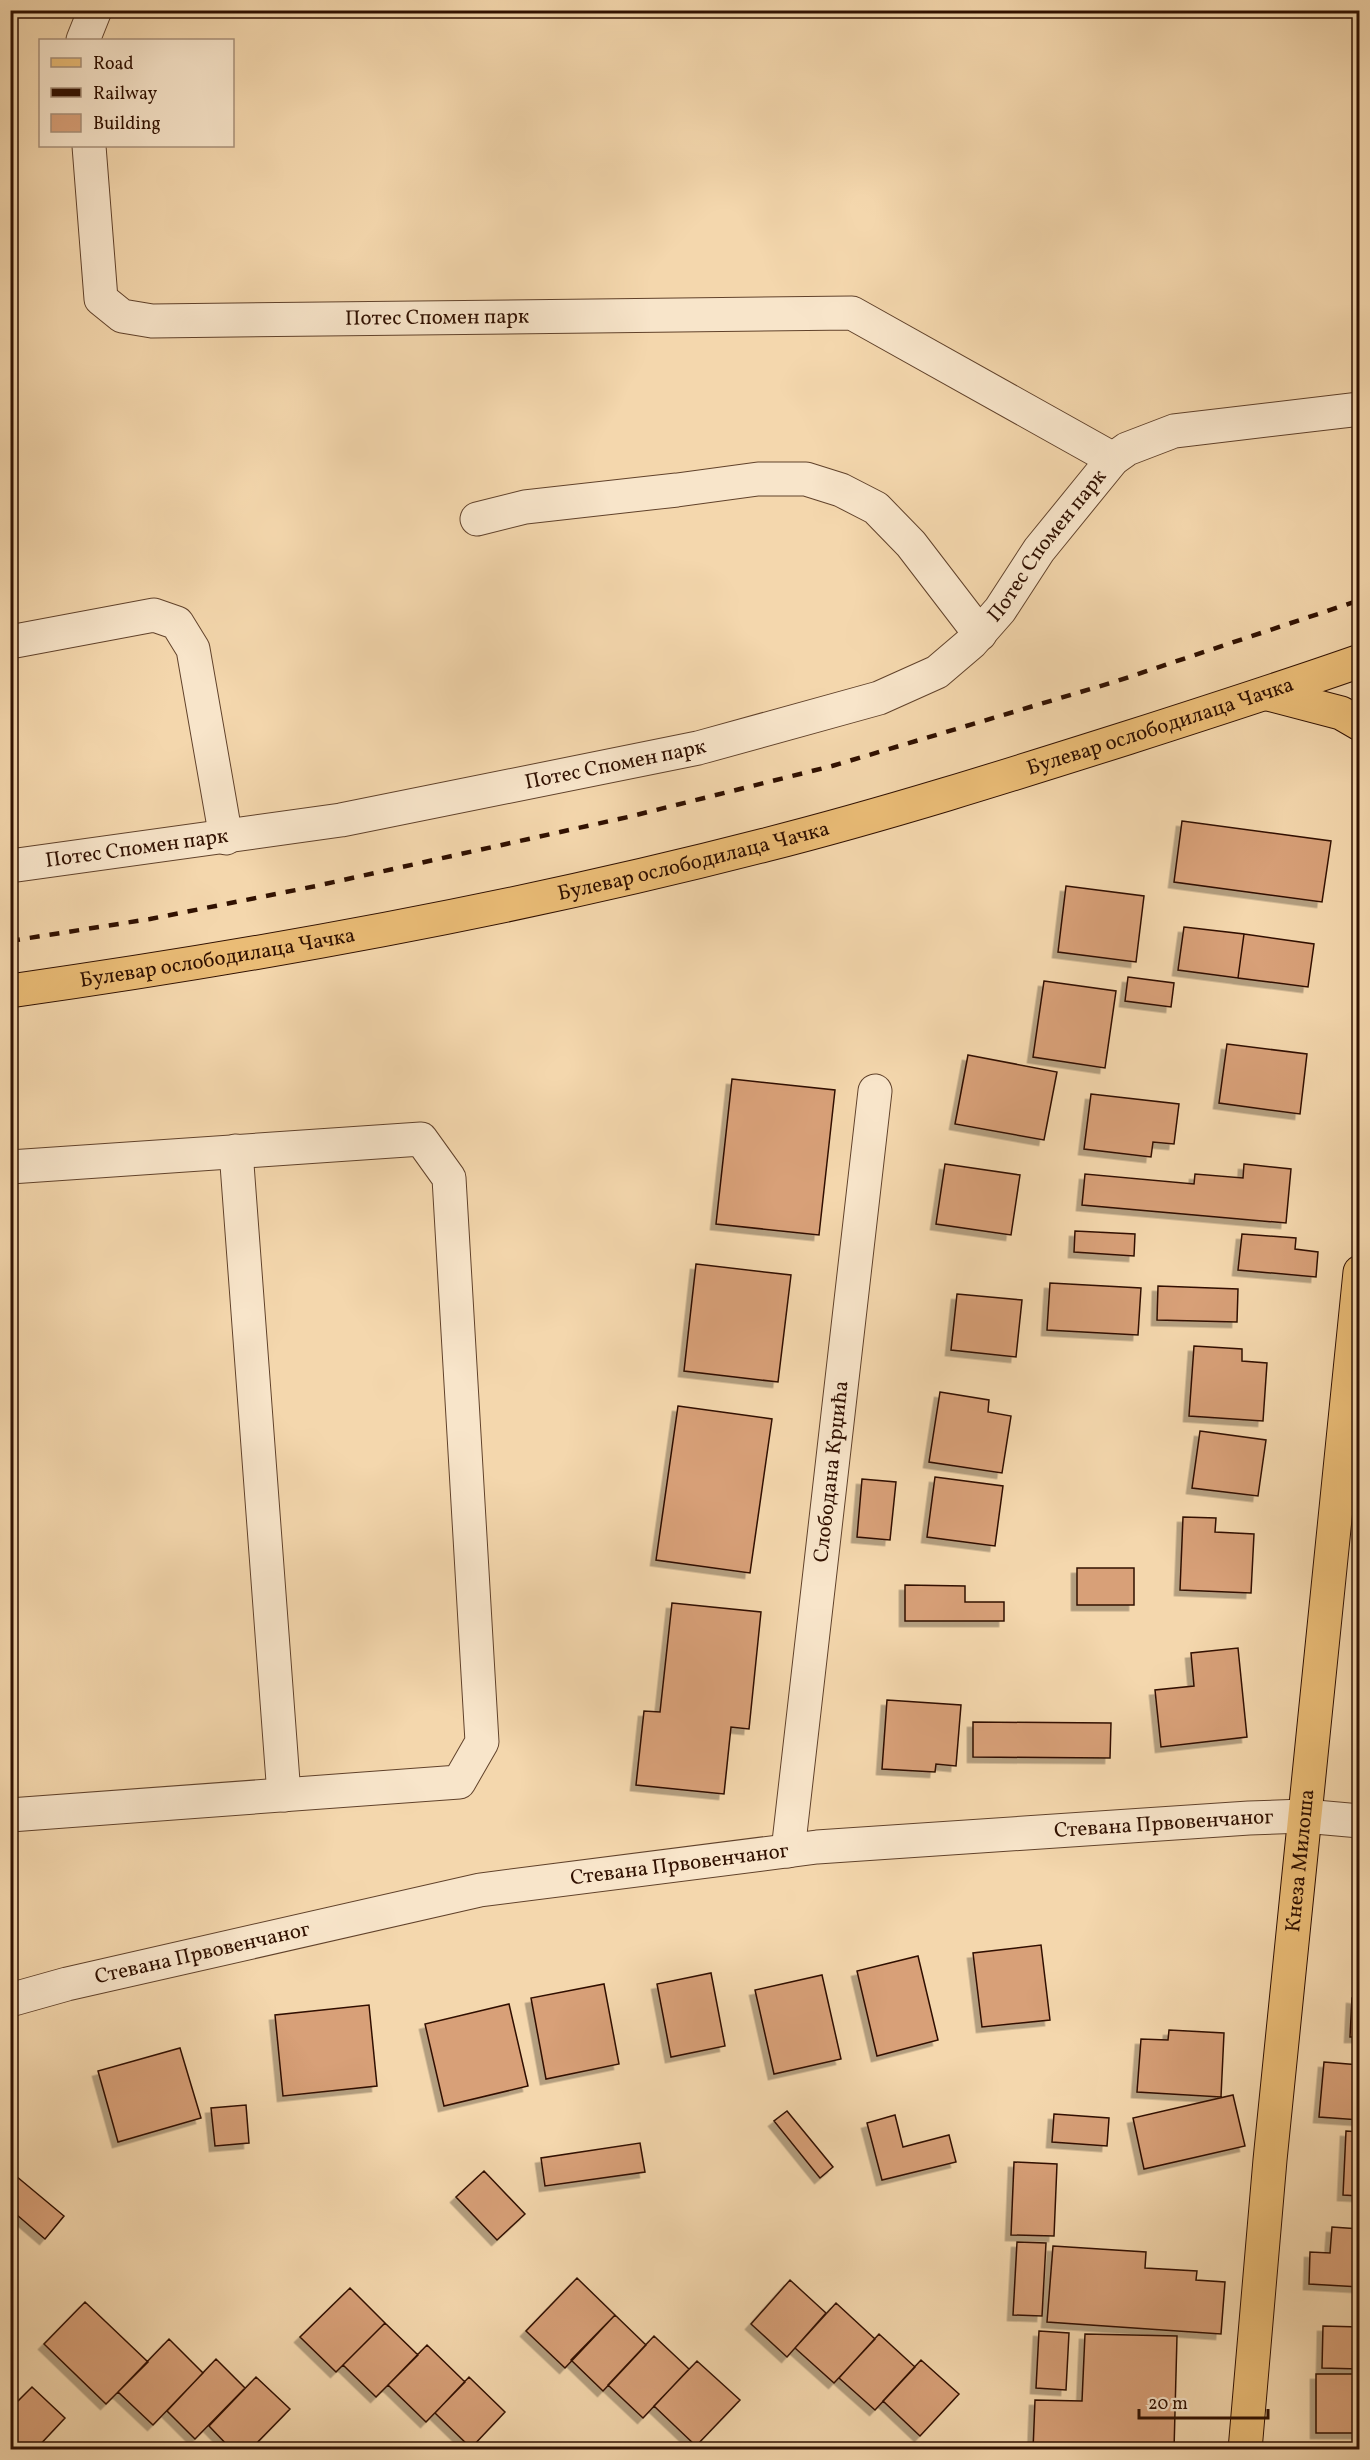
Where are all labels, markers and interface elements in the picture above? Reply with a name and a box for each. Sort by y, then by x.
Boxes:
legend [39,39,234,147]
text: Road [93,52,134,77]
text: Railway [93,82,157,107]
text: Building [93,112,161,137]
street label: Потес Спомен парк [345,302,529,333]
street label: Потес Спомен парк [981,463,1113,629]
street label: Булевар ослободилаца Чачка [1023,670,1298,783]
street label: Потес Спомен парк [522,732,709,797]
street label: Булевар ослободилаца Чачка [555,814,833,908]
street label: Потес Спомен парк [44,821,230,875]
street label: Булевар ослободилаца Чачка [78,921,358,995]
street label: Слободана Крџића [807,1379,856,1564]
street label: Кнеза Милоша [1279,1788,1322,1934]
street label: Стевана Првовенчаног [1053,1803,1274,1846]
street label: Стевана Првовенчаног [569,1836,791,1893]
street label: Стевана Првовенчаног [92,1915,313,1992]
scale bar [1139,2382,1268,2420]
text: 20 m [1148,2392,1188,2417]

